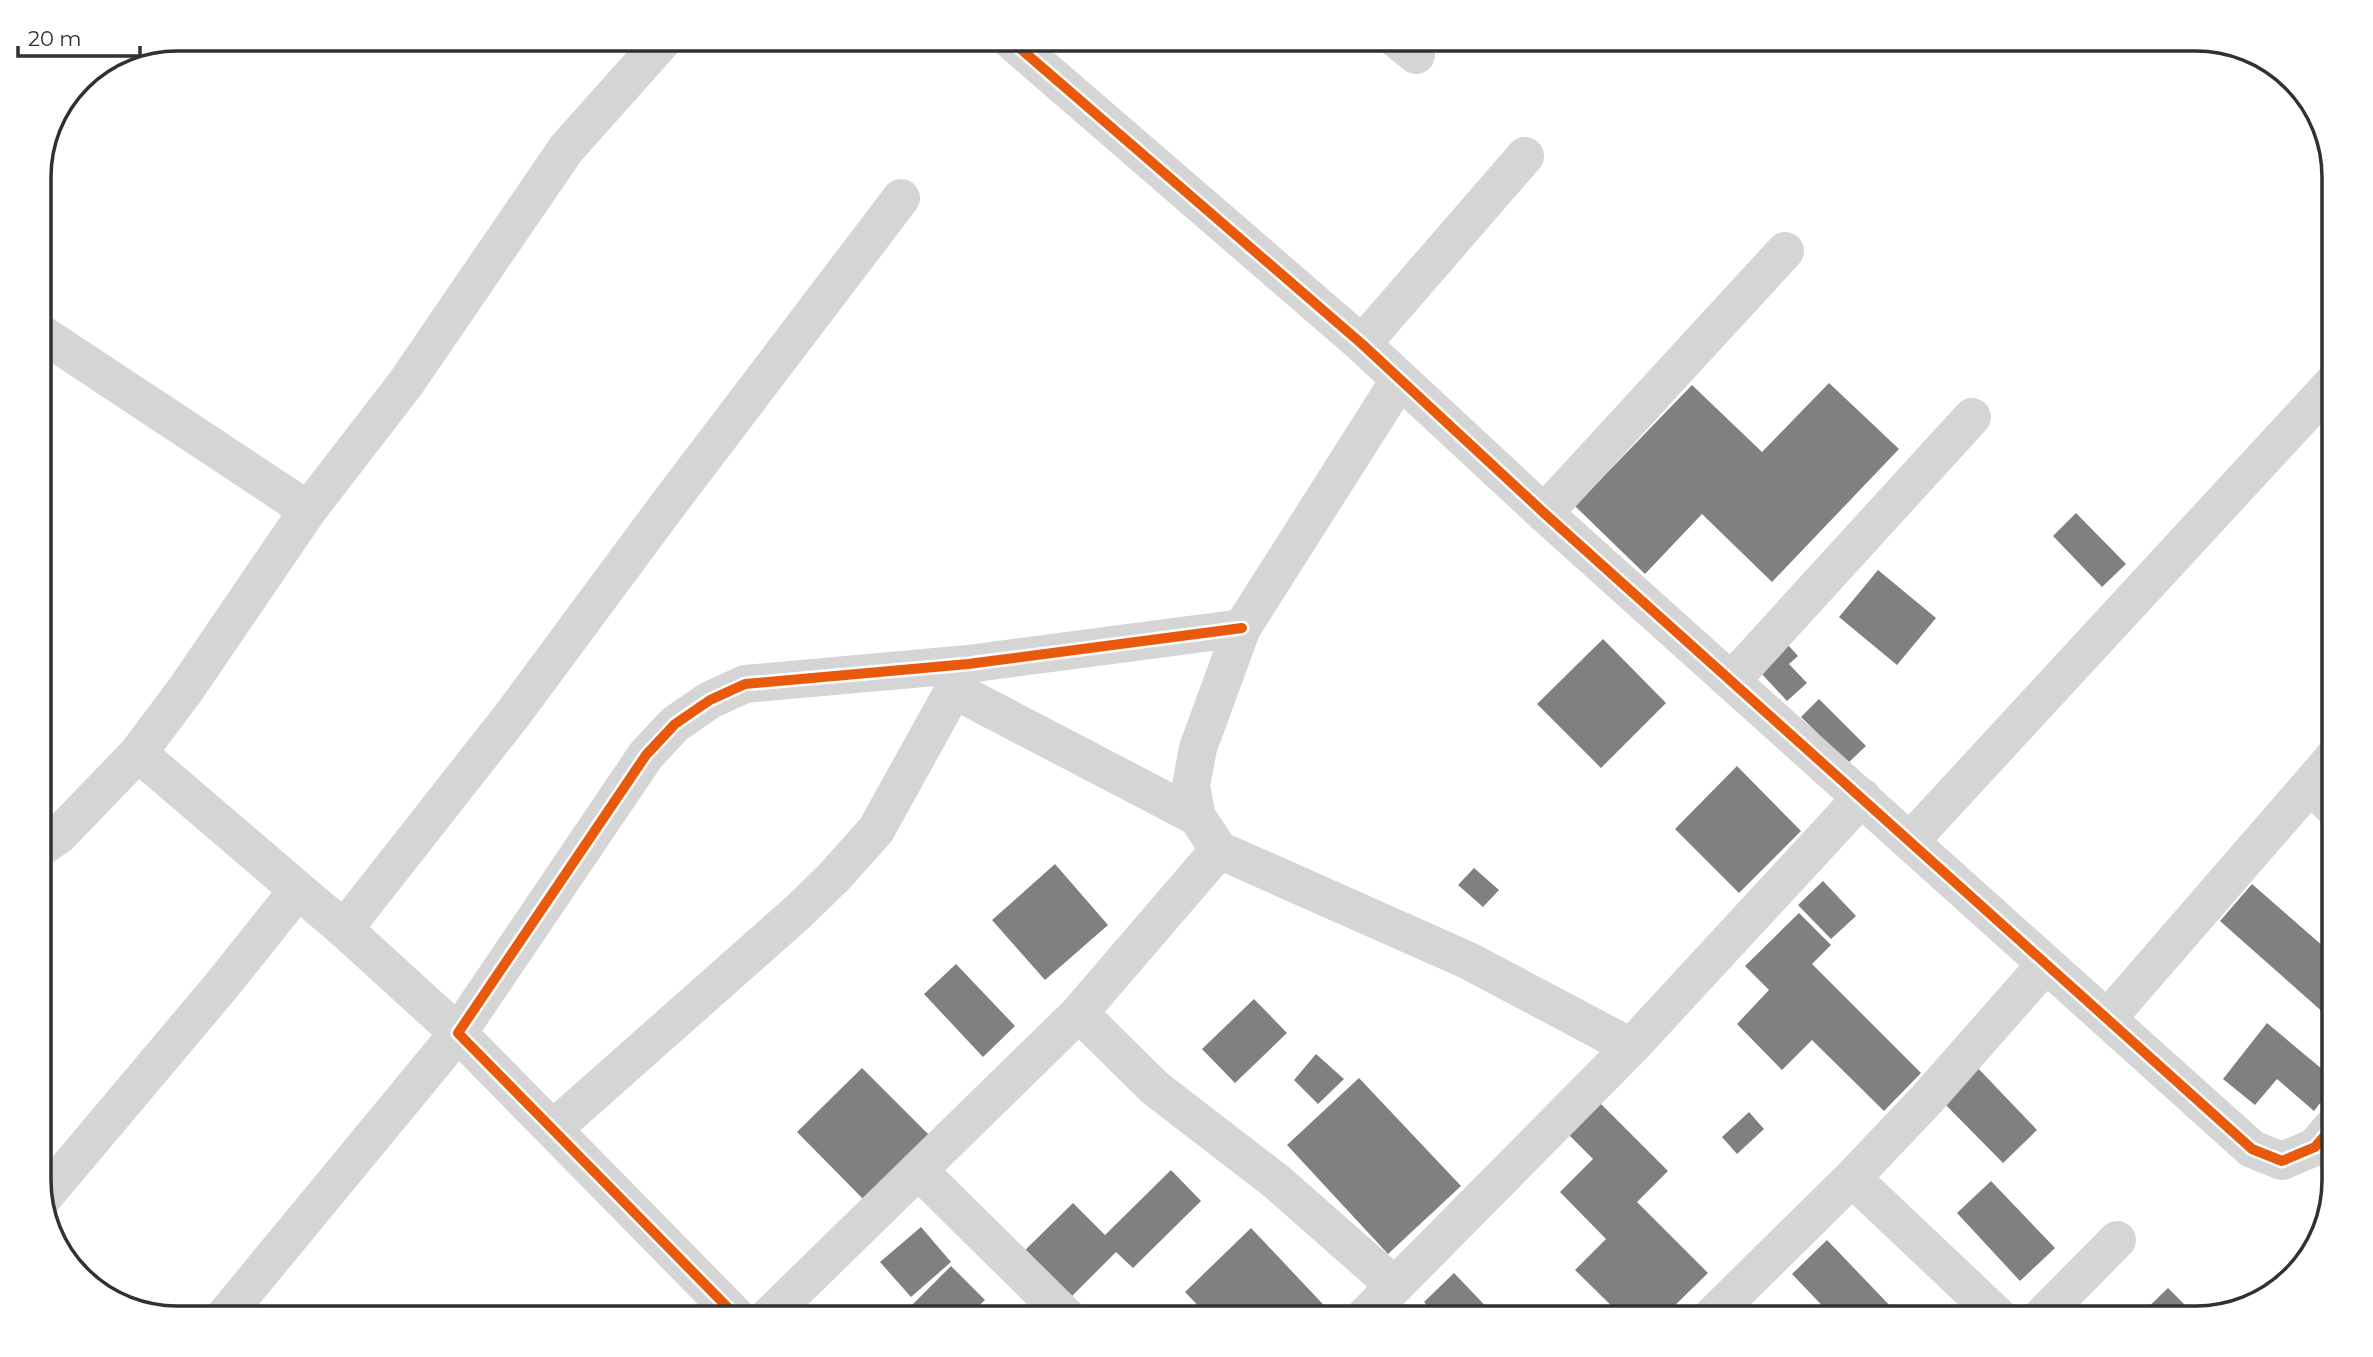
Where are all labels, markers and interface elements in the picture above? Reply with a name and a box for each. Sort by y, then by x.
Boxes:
scale bar [18,14,140,58]
text: 20 m [28,26,82,51]

